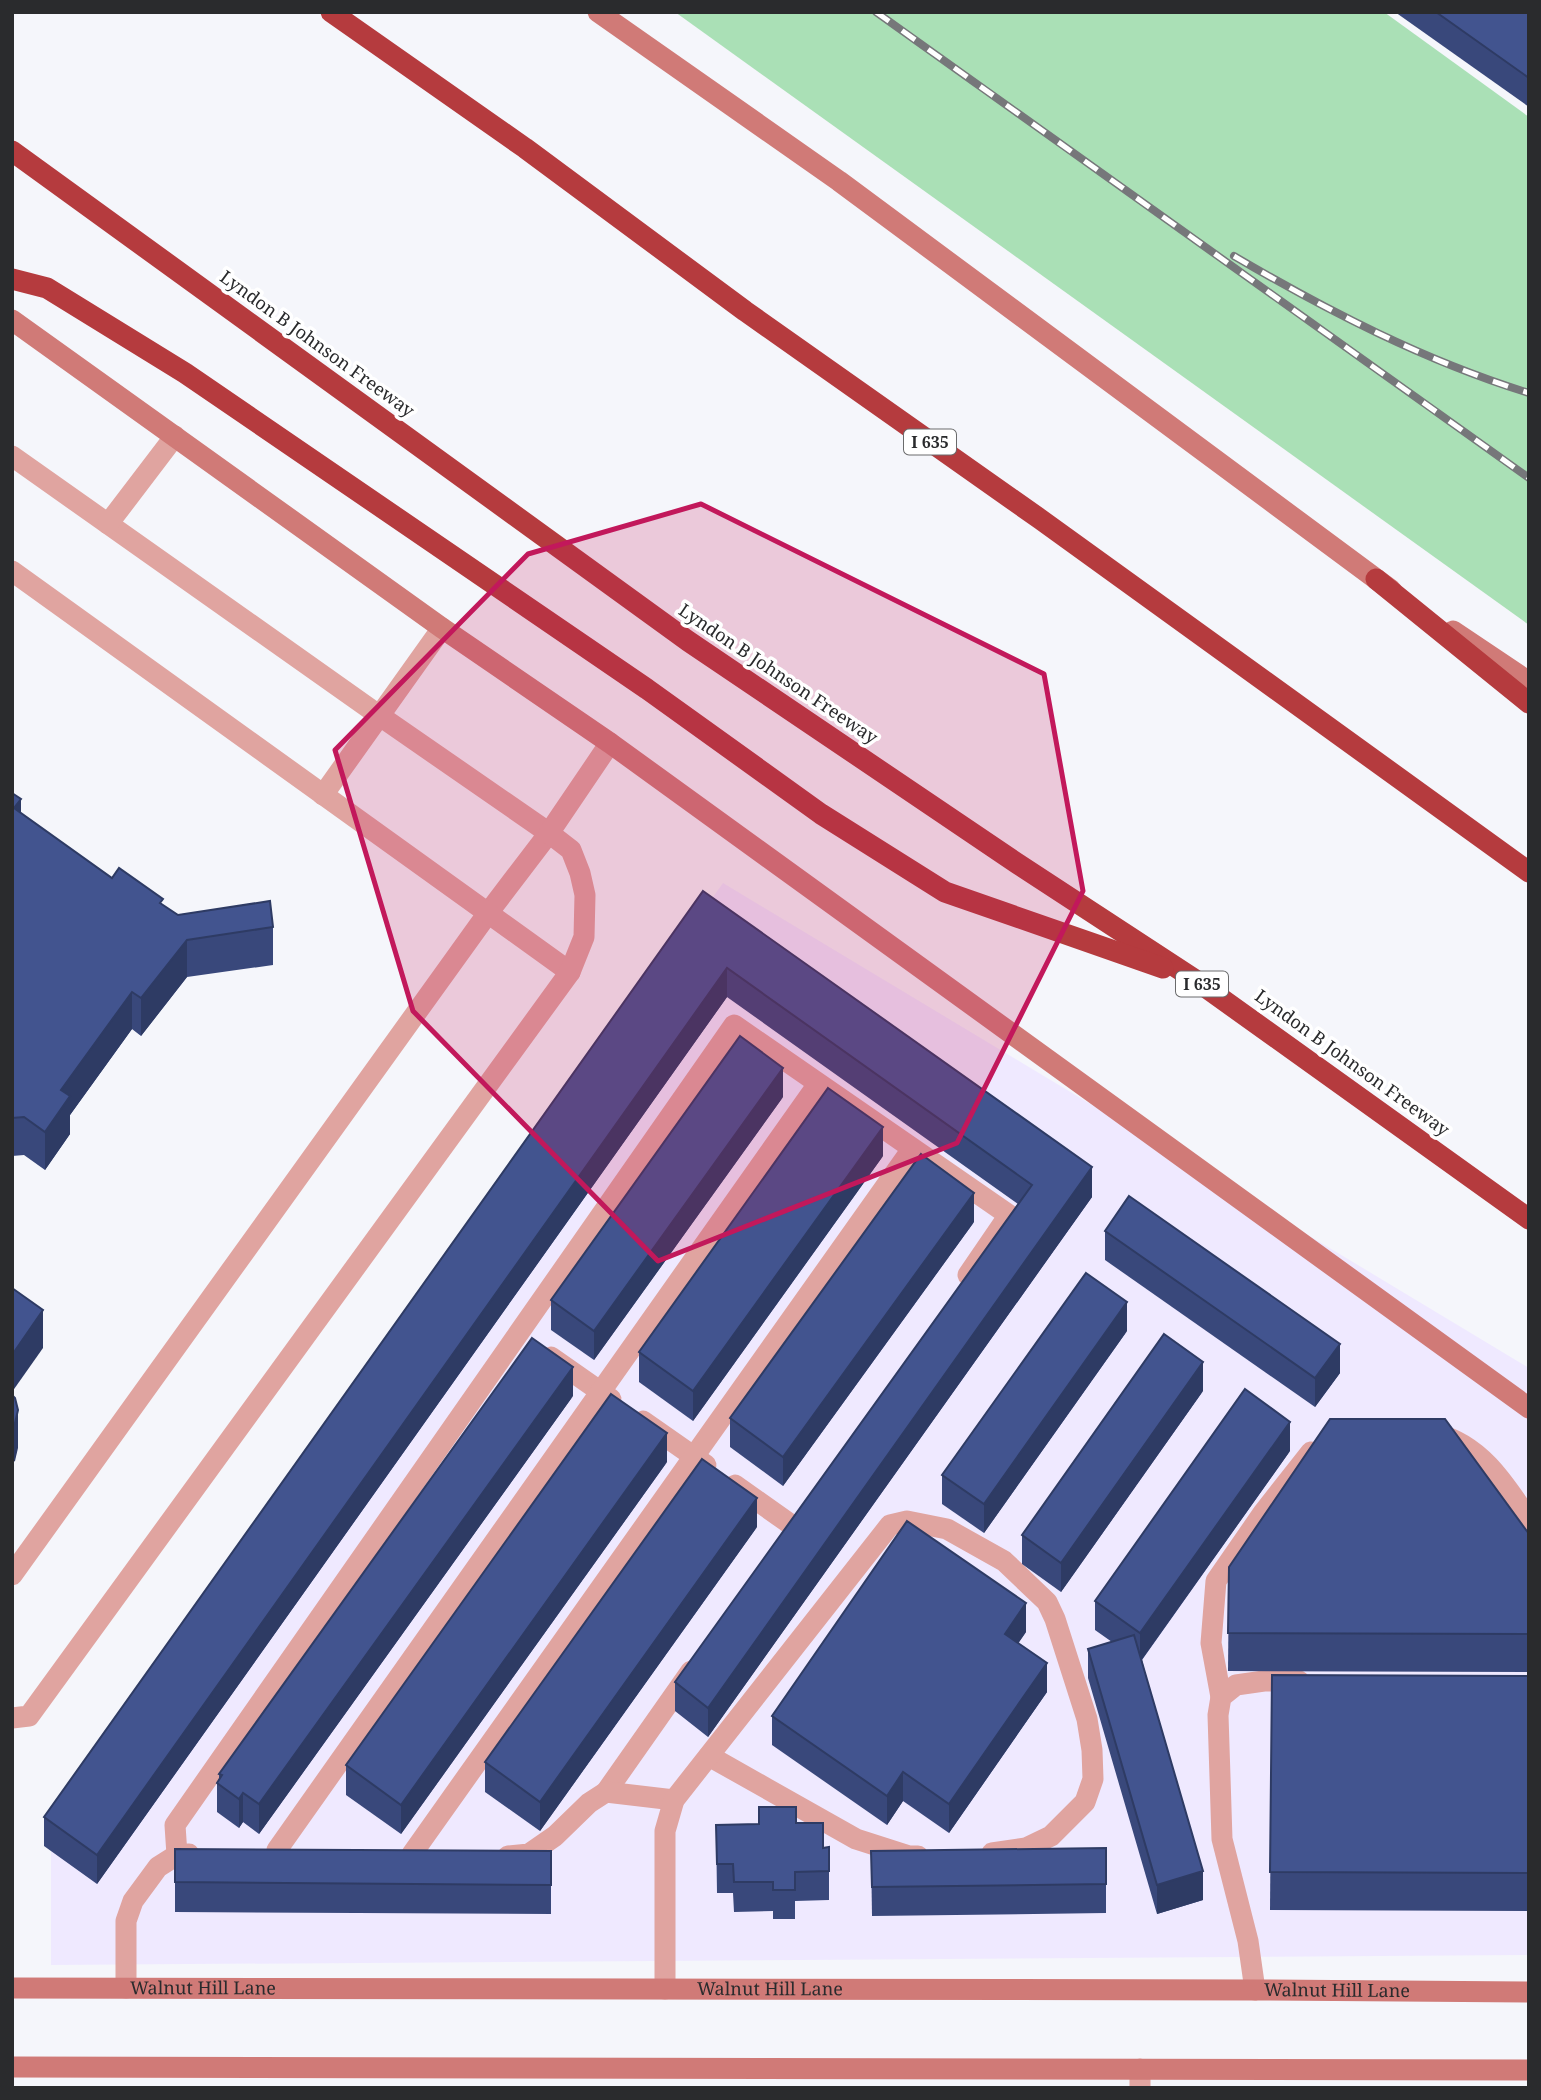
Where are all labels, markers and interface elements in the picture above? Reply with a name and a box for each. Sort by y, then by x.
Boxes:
street label: Lyndon B Johnson Freeway [215,264,420,422]
road number: I 635 [904,430,956,454]
street label: Lyndon B Johnson Freeway [674,597,883,749]
road number: I 635 [1176,972,1228,996]
street label: Lyndon B Johnson Freeway [1250,983,1455,1141]
street label: Walnut Hill Lane [130,1975,276,1999]
street label: Walnut Hill Lane [697,1976,843,2000]
street label: Walnut Hill Lane [1264,1977,1410,2002]

